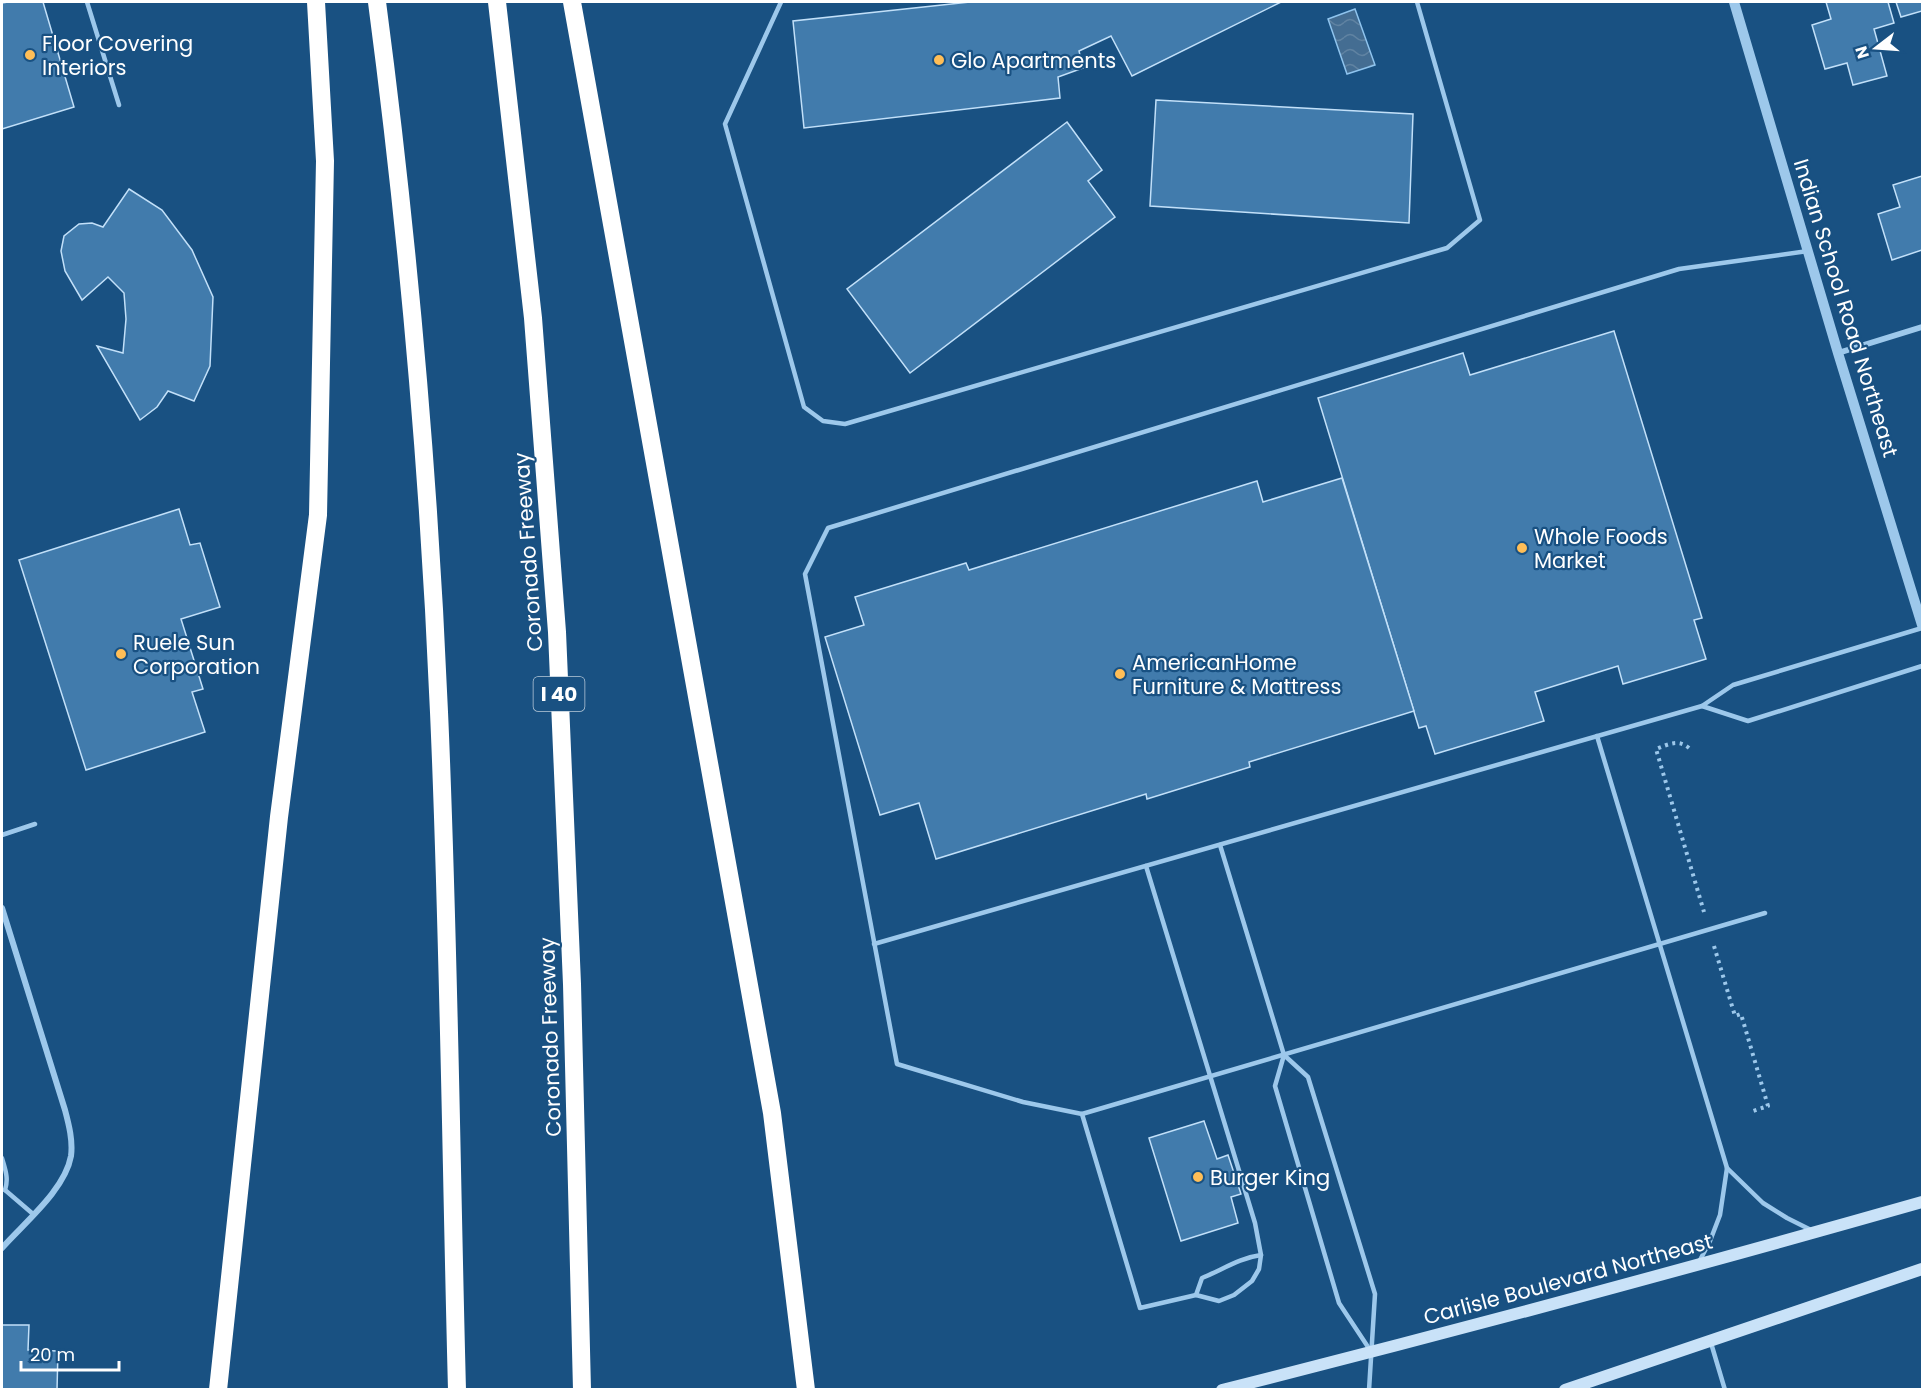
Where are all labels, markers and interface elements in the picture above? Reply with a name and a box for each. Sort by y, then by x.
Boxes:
north arrow [1846,18,1906,78]
place label: Floor Covering Interiors [42,29,193,82]
text: N [1849,43,1875,61]
place label: Glo Apartments [951,46,1116,75]
marker: Floor Covering Interiors [23,48,37,62]
marker: Glo Apartments [932,53,946,67]
street label: Indian School Road Northeast [1787,155,1905,461]
street label: Coronado Freeway [507,451,549,653]
place label: Whole Foods Market [1534,522,1668,575]
marker: Whole Foods Market [1515,541,1529,555]
place label: Ruele Sun Corporation [133,628,260,681]
marker: Ruele Sun Corporation [114,647,128,661]
place label: AmericanHome Furniture & Mattress [1132,648,1341,701]
marker: AmericanHome Furniture & Mattress [1113,667,1127,681]
road number: I 40 [534,677,584,711]
street label: Coronado Freeway [532,937,568,1137]
place label: Burger King [1210,1163,1330,1192]
marker: Burger King [1191,1170,1205,1184]
street label: Carlisle Boulevard Northeast [1420,1226,1716,1332]
scale bar [21,1334,118,1372]
text: 20 m [30,1342,75,1367]

